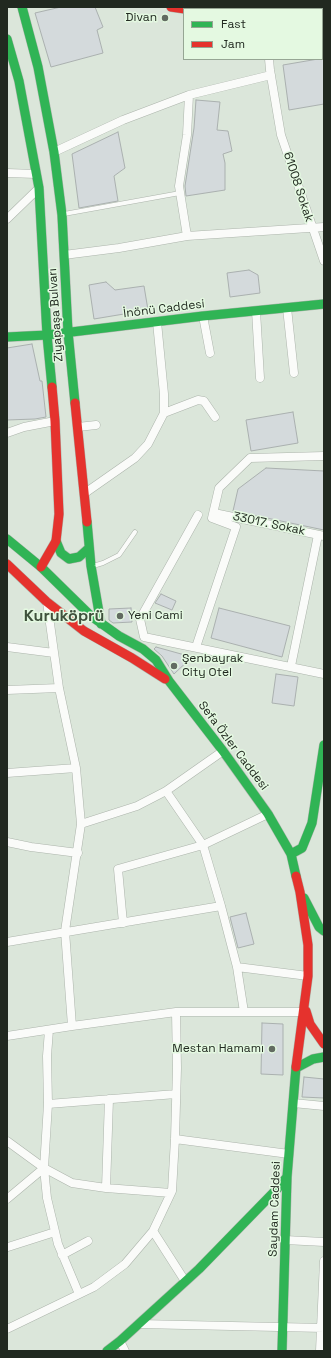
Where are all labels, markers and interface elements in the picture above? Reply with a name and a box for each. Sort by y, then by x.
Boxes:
legend [183,8,323,60]
place label: Divan [126,11,157,25]
marker: Divan [160,13,170,23]
text: Fast [221,16,246,32]
text: Jam [221,36,245,52]
street label: 61008 Sokak [280,150,316,224]
street label: Ziyapaşa Bulvarı [46,268,66,362]
street label: İnönü Caddesi [123,297,205,321]
street label: 33017. Sokak [231,509,307,539]
district label: Kuruköprü [24,607,104,627]
place label: Yeni Cami [128,609,183,623]
marker: Yeni Cami [115,611,125,621]
place label: Şenbayrak City Otel [182,652,243,680]
marker: Şenbayrak City Otel [169,661,179,671]
street label: Sefa Özler Caddesi [195,699,271,793]
place label: Mestan Hamamı [172,1042,264,1056]
marker: Mestan Hamamı [267,1044,277,1054]
street label: Saydam Caddesi [266,1161,284,1257]

